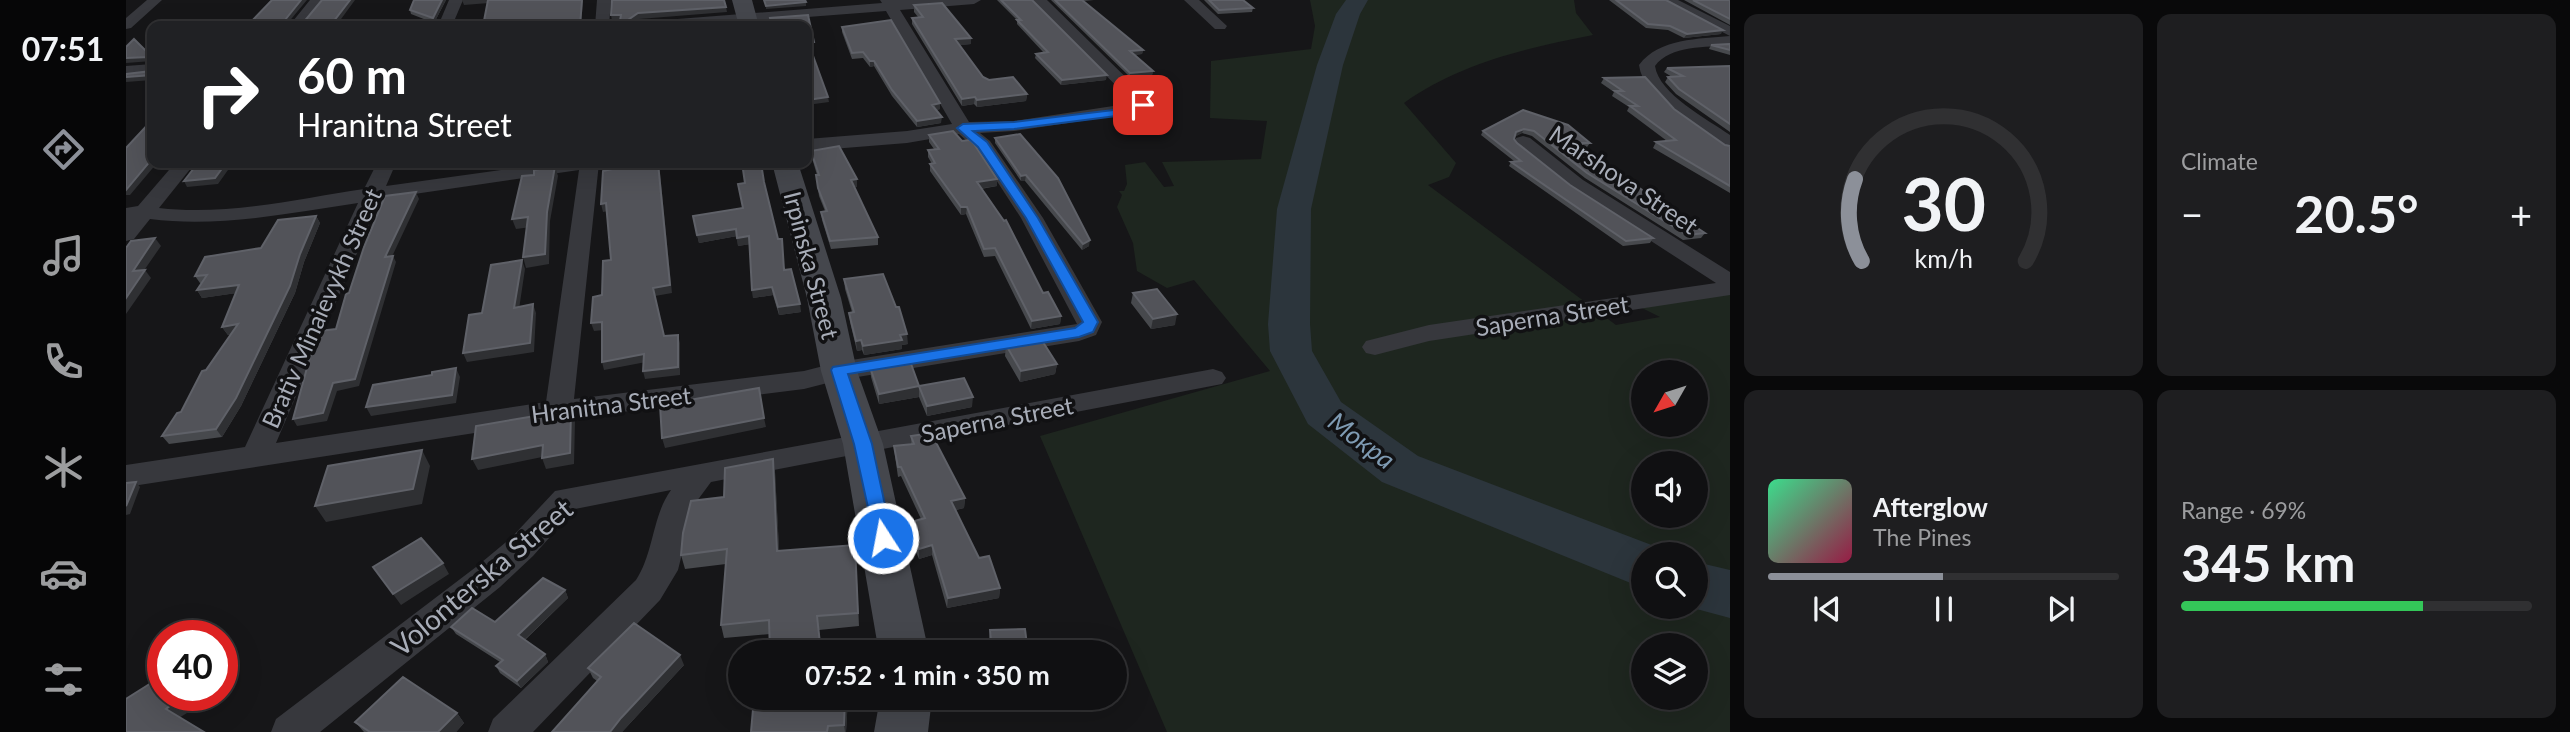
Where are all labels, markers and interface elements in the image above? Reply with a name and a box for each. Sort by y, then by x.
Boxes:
text: 07:51 [22,29,104,68]
text: 60 m [297,46,407,104]
icon: right [182,49,273,140]
pin [1113,75,1173,135]
icon: arrive [1124,86,1162,124]
text: Hranitna Street [297,105,512,144]
street label: Marshova Street [1544,119,1704,240]
icon: directions [39,125,88,174]
text: Climate [2181,147,2258,175]
text: 30 [1901,159,1986,247]
text: 20.5° [2294,182,2419,244]
street label: Brativ Minaievykh Street [255,183,387,432]
street label: Irpinska Street [778,188,846,342]
text: − [2181,191,2203,237]
text: + [2510,191,2532,237]
icon: music [39,231,88,280]
text: km/h [1914,243,1973,273]
street label: Saperna Street [1474,289,1631,341]
icon: phone [39,337,88,386]
north arrow [1631,360,1708,438]
map controls [1631,360,1708,710]
street label: Hranitna Street [529,380,693,428]
street label: Saperna Street [918,390,1076,448]
water label: Мокра [1322,405,1402,475]
icon: climate [39,443,88,492]
button: sound [1631,451,1708,528]
street label: Volonterska Street [383,491,579,663]
text: Afterglow [1873,491,1988,523]
text: Range · 69% [2181,496,2306,524]
position arrow [846,501,920,575]
text: The Pines [1873,523,1971,551]
text: 345 km [2181,531,2355,593]
button: search [1631,542,1708,619]
icon: car [39,549,88,598]
icon: previous [1808,590,1846,628]
icon: pause [1925,590,1963,628]
icon: next [2042,590,2080,628]
speed limit sign: 40 [147,620,238,711]
button: layers [1631,633,1708,710]
icon: filters [39,655,88,704]
text: 07:52 · 1 min · 350 m [805,659,1050,691]

